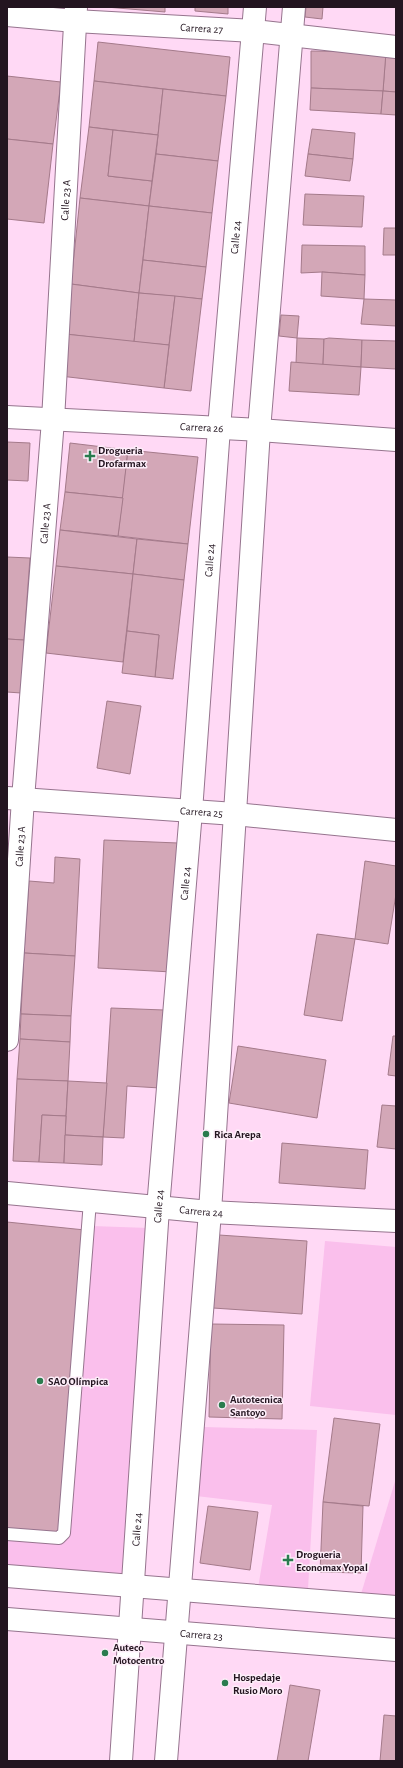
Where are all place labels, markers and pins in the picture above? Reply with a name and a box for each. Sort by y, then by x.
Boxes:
place label: Drogueria Drofarmax [98,445,146,469]
marker: Drogueria Drofarmax [85,451,95,461]
marker: Rica Arepa [201,1129,211,1139]
place label: Rica Arepa [214,1129,262,1140]
marker: SAO Olímpica [35,1376,45,1386]
place label: SAO Olímpica [48,1376,109,1387]
place label: Autotecnica Santoyo [230,1394,283,1418]
marker: Autotecnica Santoyo [217,1400,227,1410]
place label: Drogueria Economax Yopal [296,1549,368,1573]
marker: Drogueria Economax Yopal [283,1555,293,1565]
place label: Auteco Motocentro [113,1642,165,1666]
marker: Auteco Motocentro [100,1648,110,1658]
place label: Hospedaje Rusio Moro [233,1672,283,1696]
marker: Hospedaje Rusio Moro [220,1678,230,1688]

